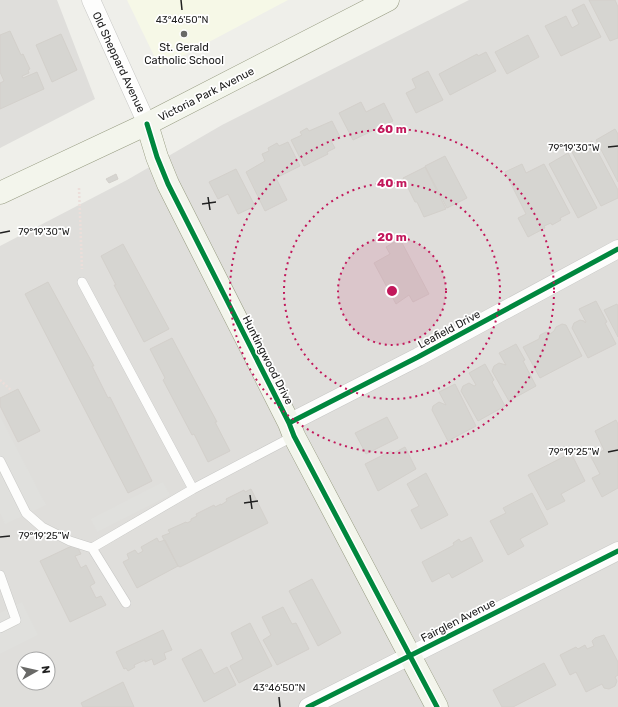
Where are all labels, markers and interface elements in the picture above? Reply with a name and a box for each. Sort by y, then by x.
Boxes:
street label: Old Sheppard Avenue [89,10,148,115]
text: 43°46'50"N [156,14,208,26]
marker: St. Gerald Catholic School [179,29,189,39]
place label: St. Gerald Catholic School [144,41,224,67]
street label: Victoria Park Avenue [156,65,256,124]
text: 60 m [377,122,407,136]
text: 79°19'30"W [548,142,600,154]
text: 40 m [377,176,407,190]
text: 79°19'30"W [18,226,70,238]
text: 20 m [377,230,407,244]
centre of rings [385,284,399,298]
street label: Leafield Drive [416,308,483,351]
street label: Huntingwood Drive [239,313,296,407]
text: 79°19'25"W [549,446,599,458]
text: 79°19'25"W [19,530,69,542]
street label: Fairglen Avenue [419,596,498,645]
north arrow [16,651,56,691]
text: N [38,665,52,675]
text: 43°46'50"N [253,682,305,694]

